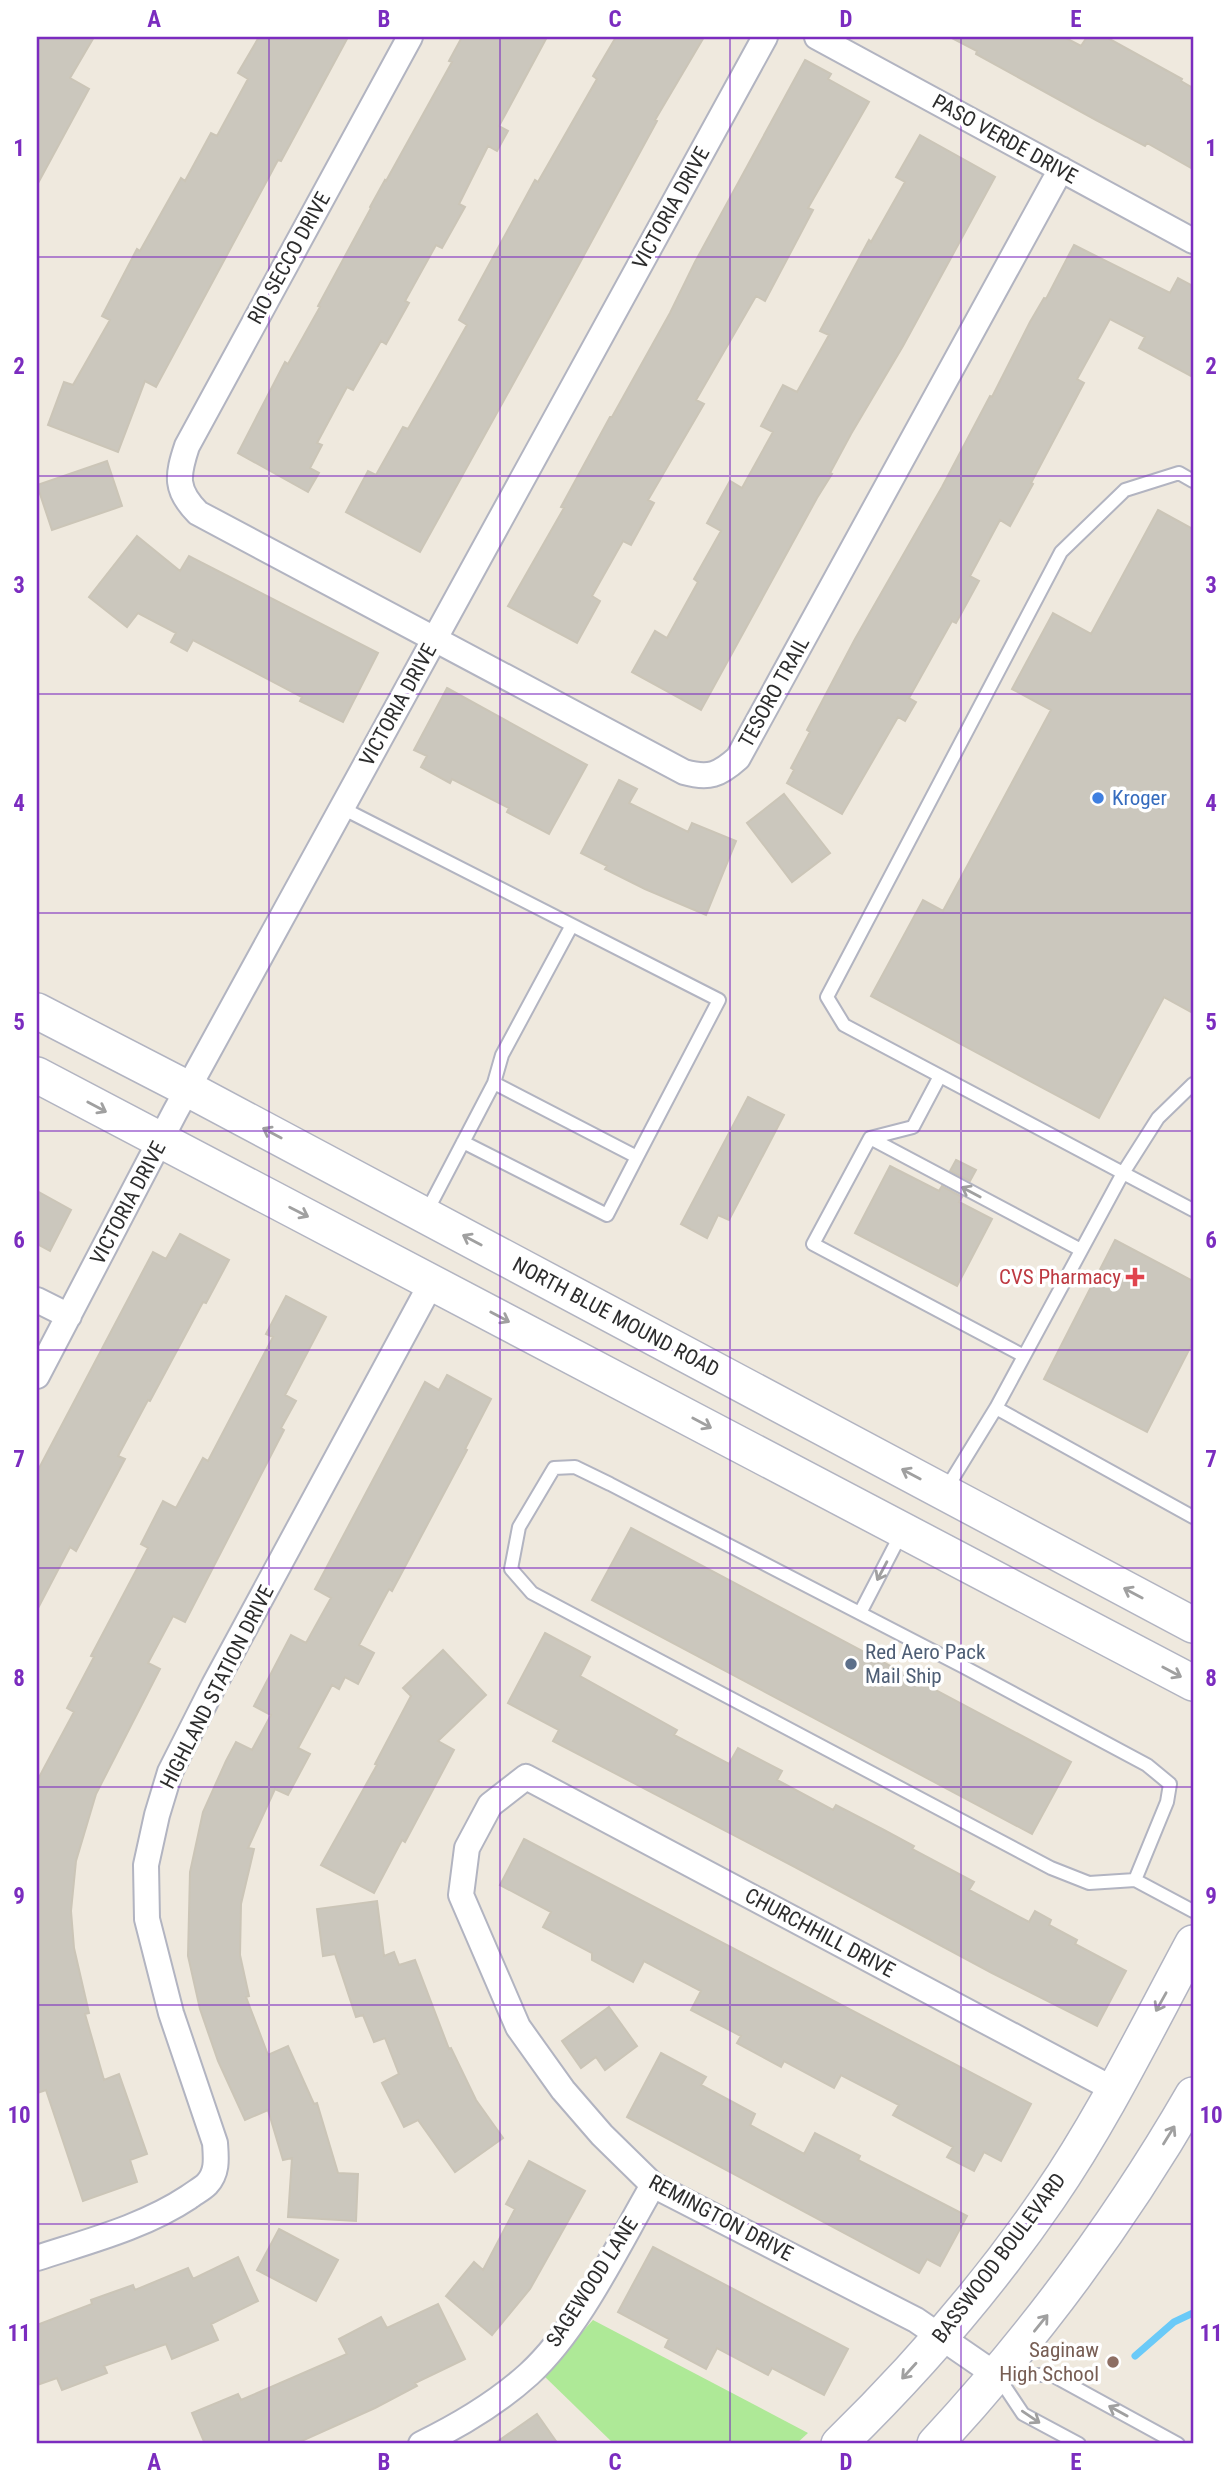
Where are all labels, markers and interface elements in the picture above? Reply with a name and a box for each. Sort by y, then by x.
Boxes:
text: A [147,6,161,33]
text: B [378,6,390,33]
text: C [608,6,622,33]
text: D [840,6,853,33]
text: E [1070,6,1082,33]
street label: PASO VERDE DRIVE [928,89,1082,189]
text: 1 [13,135,25,162]
text: 1 [1205,135,1217,162]
street label: VICTORIA DRIVE [628,143,714,273]
street label: RIO SECCO DRIVE [243,188,335,328]
text: 2 [13,353,25,380]
text: 2 [1205,353,1217,380]
text: 3 [13,572,25,599]
text: 3 [1205,572,1217,599]
street label: TESORO TRAIL [734,633,814,751]
street label: VICTORIA DRIVE [355,640,441,770]
place label: Kroger [1112,786,1167,810]
text: 4 [13,790,25,817]
marker: Kroger [1090,790,1106,806]
text: 4 [1205,790,1217,817]
text: 5 [13,1009,25,1036]
text: 5 [1205,1009,1217,1036]
one-way arrow [86,1100,107,1114]
one-way arrow [262,1126,283,1139]
street label: VICTORIA DRIVE [85,1137,171,1269]
one-way arrow [961,1185,982,1198]
one-way arrow [288,1206,309,1219]
text: 6 [13,1227,25,1254]
text: 6 [1205,1227,1217,1254]
one-way arrow [463,1233,483,1247]
street label: NORTH BLUE MOUND ROAD [509,1252,723,1382]
place label: CVS Pharmacy [999,1265,1121,1289]
marker: CVS Pharmacy [1127,1269,1143,1285]
one-way arrow [490,1311,510,1325]
one-way arrow [691,1417,712,1430]
text: 7 [13,1446,25,1473]
text: 7 [1205,1446,1217,1473]
one-way arrow [901,1467,922,1480]
one-way arrow [874,1560,888,1580]
street label: HIGHLAND STATION DRIVE [155,1581,279,1793]
one-way arrow [1123,1586,1144,1599]
place label: Red Aero Pack Mail Ship [865,1640,986,1688]
marker: Red Aero Pack Mail Ship [843,1656,859,1672]
text: 8 [13,1665,25,1692]
one-way arrow [1161,1665,1182,1679]
text: 8 [1205,1665,1217,1692]
text: 9 [13,1883,25,1910]
street label: CHURCHHILL DRIVE [741,1883,899,1983]
text: 9 [1205,1883,1217,1910]
one-way arrow [1153,1992,1167,2012]
text: 10 [7,2102,31,2129]
text: 10 [1199,2102,1223,2129]
one-way arrow [1161,2126,1176,2145]
street label: BASSWOOD BOULEVARD [927,2169,1071,2347]
street label: REMINGTON DRIVE [645,2170,797,2266]
street label: SAGEWOOD LANE [541,2213,643,2351]
one-way arrow [1033,2314,1048,2332]
text: 11 [7,2320,31,2347]
text: 11 [1199,2320,1223,2347]
place label: Saginaw High School [999,2338,1099,2386]
marker: Saginaw High School [1105,2354,1121,2370]
one-way arrow [901,2362,917,2380]
one-way arrow [1109,2404,1129,2418]
one-way arrow [1021,2410,1040,2424]
text: A [147,2449,161,2476]
text: B [378,2449,390,2476]
text: C [608,2449,622,2476]
text: D [840,2449,853,2476]
text: E [1070,2449,1082,2476]

